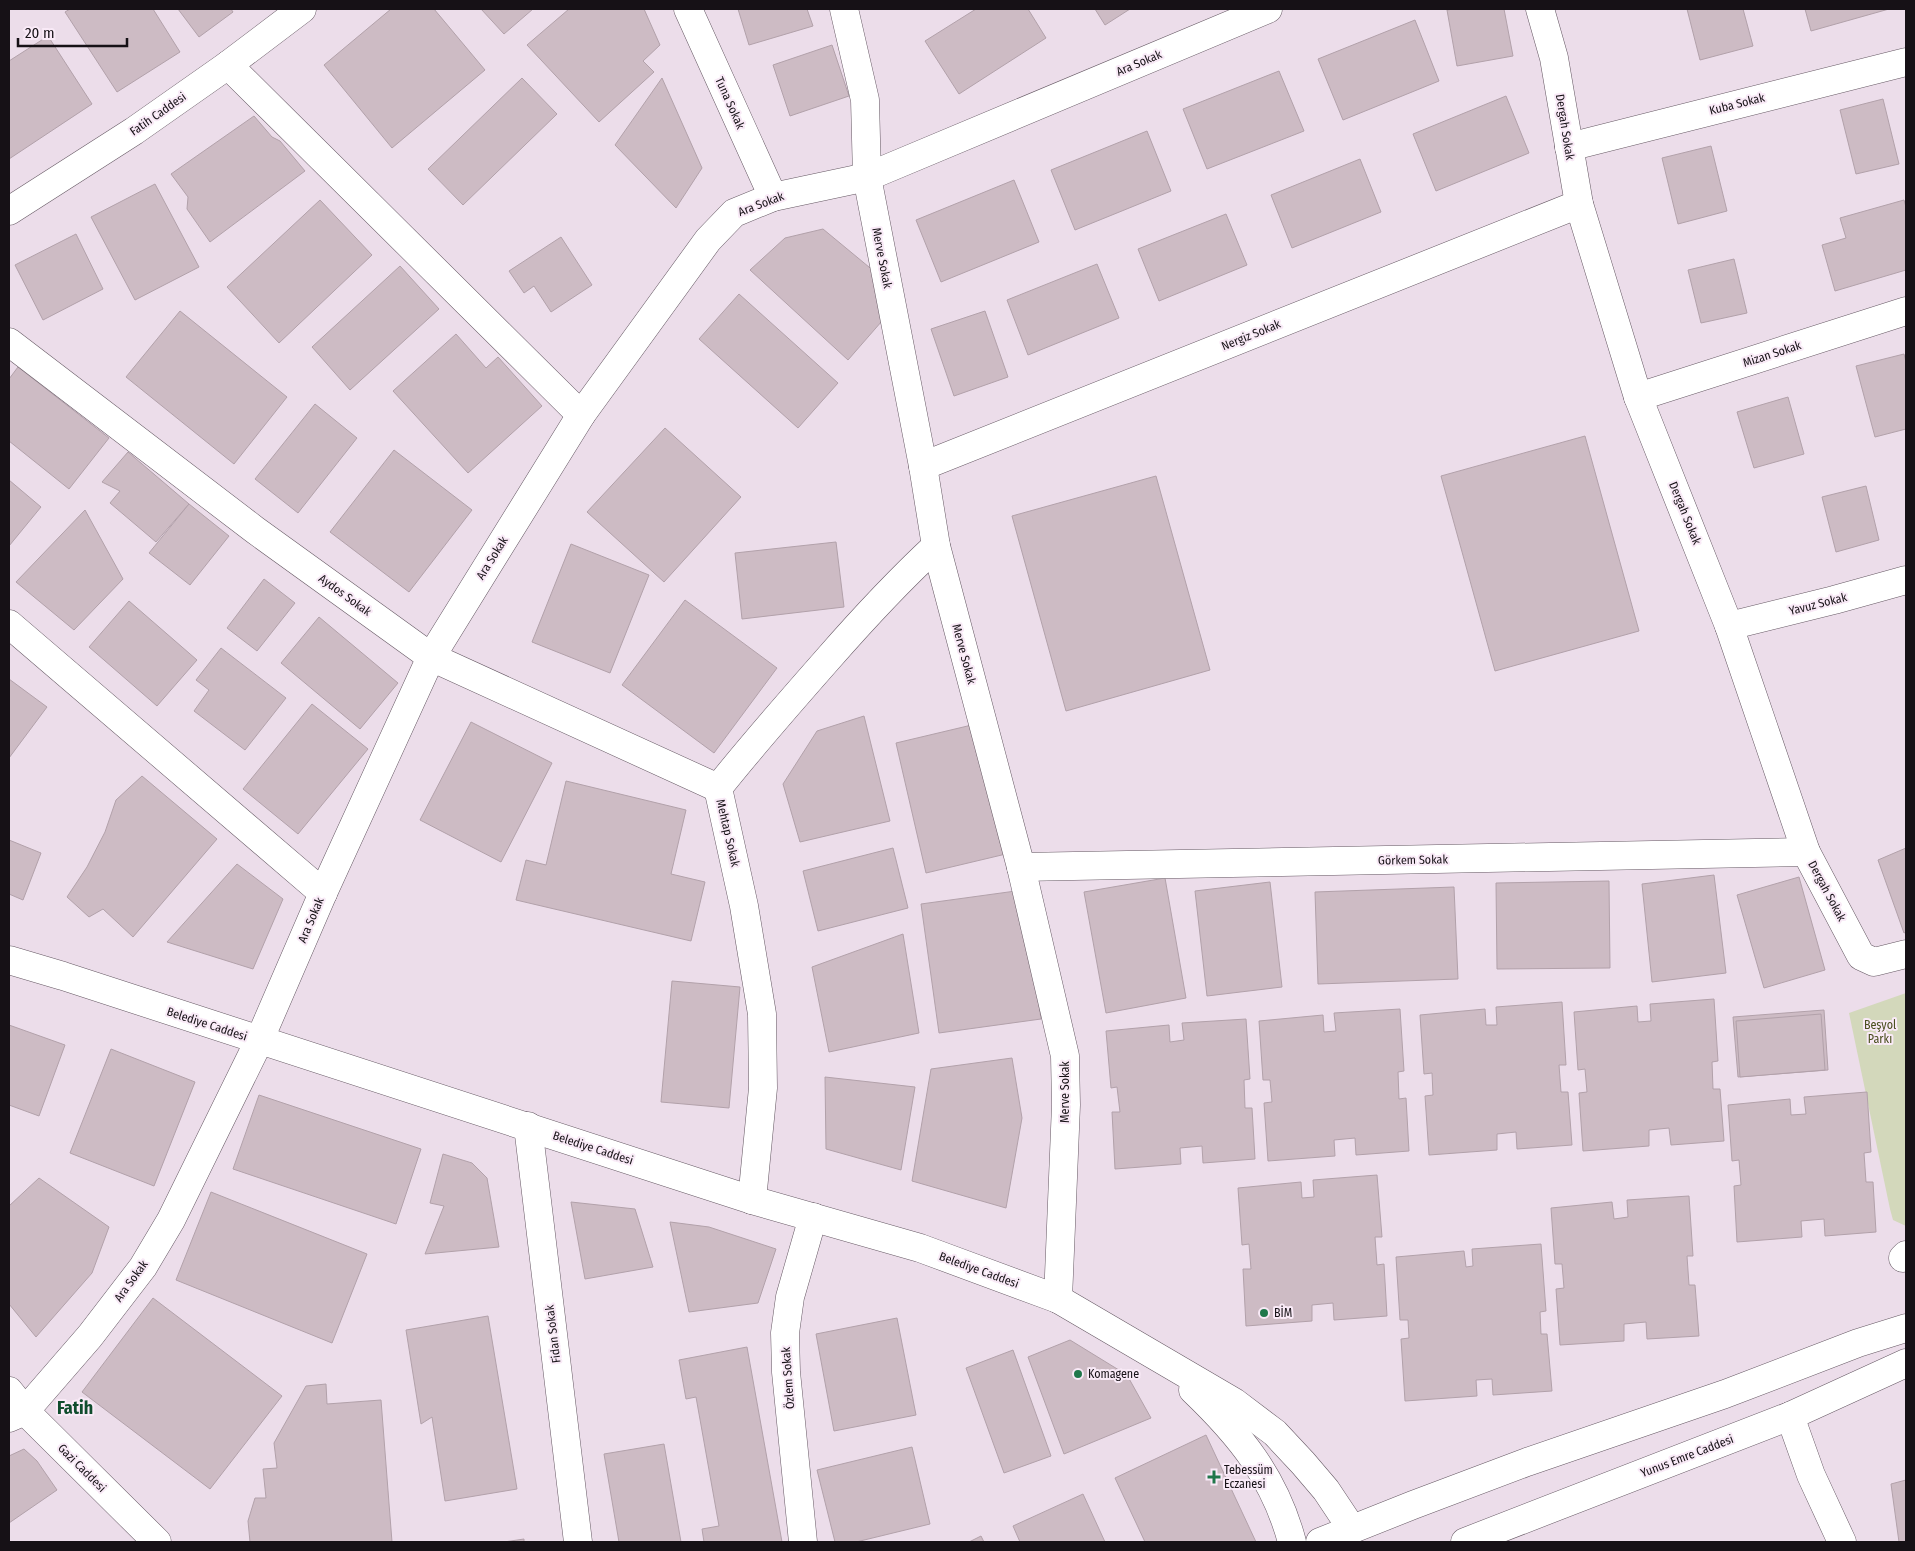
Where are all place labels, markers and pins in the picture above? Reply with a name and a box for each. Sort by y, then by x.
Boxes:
place label: BİM [1274,1305,1292,1320]
marker: BİM [1258,1307,1270,1319]
place label: Komagene [1088,1367,1139,1381]
marker: Komagene [1072,1368,1084,1380]
place label: Tebessüm Eczanesi [1224,1463,1273,1491]
marker: Tebessüm Eczanesi [1208,1471,1220,1483]

